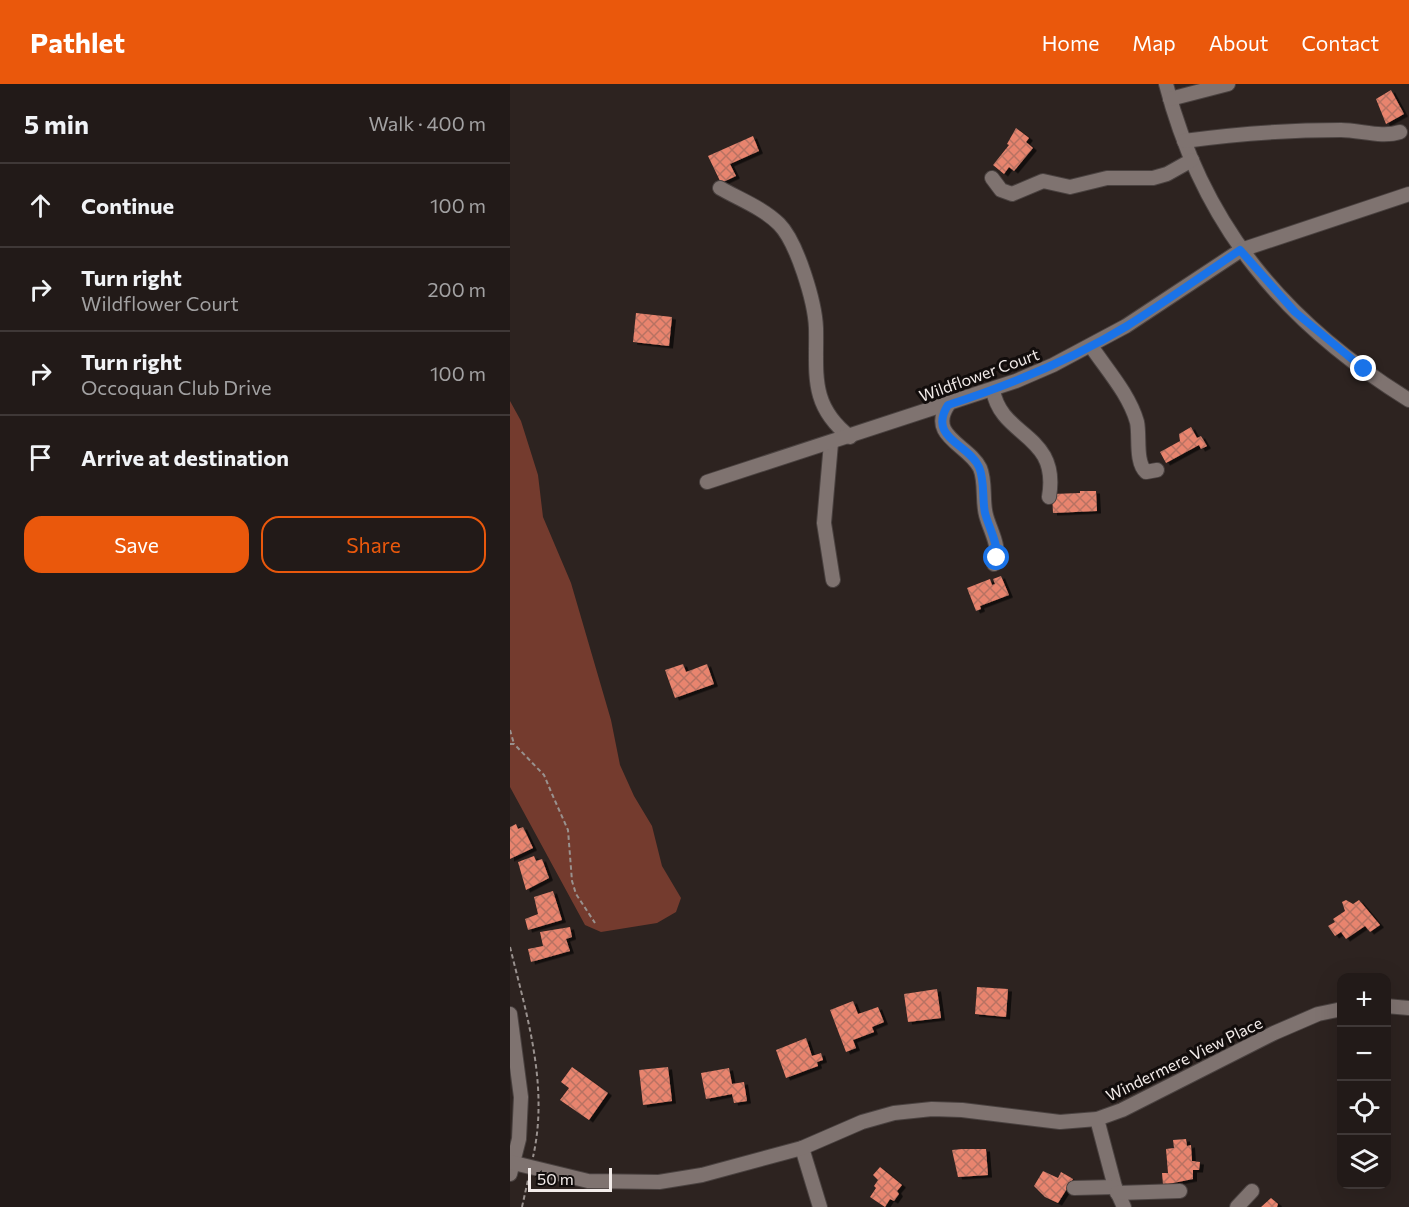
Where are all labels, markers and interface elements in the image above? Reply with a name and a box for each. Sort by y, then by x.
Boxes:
text: Pathlet [30,25,125,59]
text: Home [1042,30,1099,55]
text: Map [1132,30,1176,55]
text: About [1209,30,1268,55]
text: Contact [1301,30,1379,55]
text: 5 min [24,108,89,139]
text: Walk · 400 m [369,111,486,135]
icon: ahead [24,189,57,222]
text: Continue [81,192,174,219]
text: 100 m [430,193,486,217]
text: Turn right [81,264,182,291]
icon: right [24,273,57,306]
text: 200 m [428,277,486,301]
text: Wildflower Court [81,291,239,315]
street label: Wildflower Court [916,344,1042,405]
text: Turn right [81,348,182,375]
route end [1350,355,1376,381]
icon: right [24,357,57,390]
text: 100 m [430,361,486,385]
text: Occoquan Club Drive [81,375,272,399]
icon: arrive [24,441,57,474]
text: Arrive at destination [81,444,289,471]
button: Save [24,516,249,573]
button: Share [261,516,486,573]
route start [983,544,1009,570]
map controls [1337,973,1391,1189]
button: + [1337,973,1391,1027]
street label: Windermere View Place [1102,1012,1265,1105]
button: − [1337,1027,1391,1081]
button: locate [1337,1081,1391,1135]
button: layers [1337,1135,1391,1189]
scale bar [528,1165,612,1192]
text: 50 m [537,1169,574,1188]

